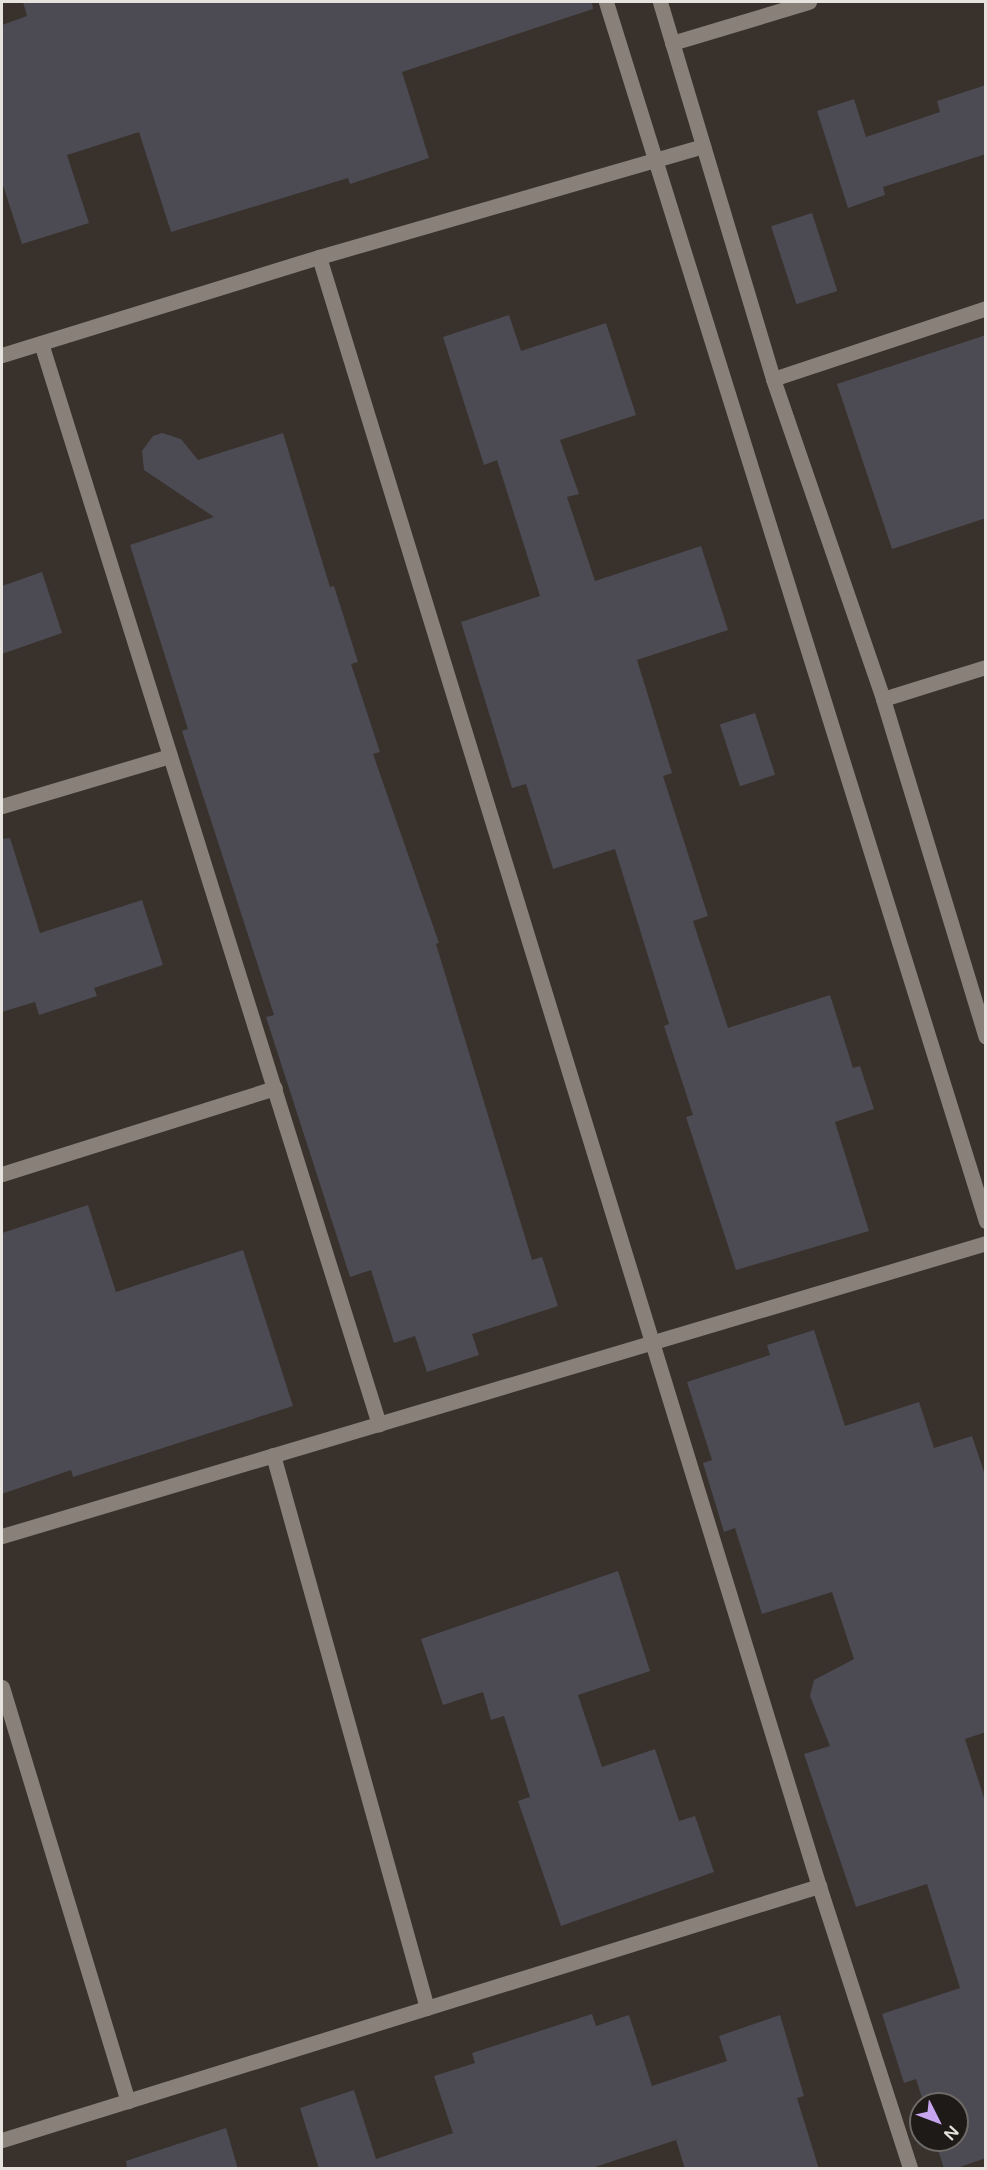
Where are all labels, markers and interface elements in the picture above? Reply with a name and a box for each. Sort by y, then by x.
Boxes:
north arrow [909,2092,969,2152]
text: N [939,2121,963,2144]

